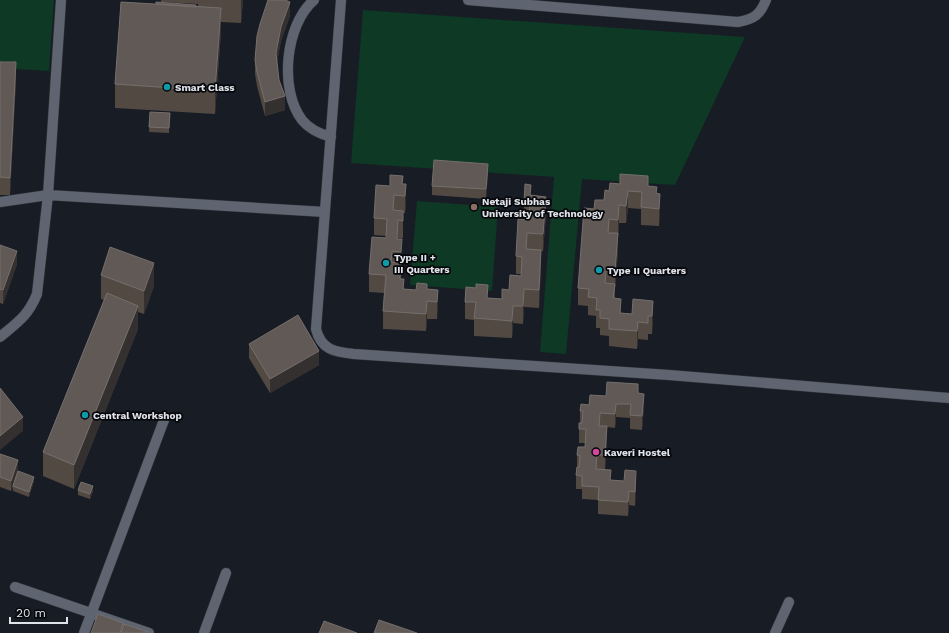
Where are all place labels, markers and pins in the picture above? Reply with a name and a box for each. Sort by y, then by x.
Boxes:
marker: Smart Class [162,82,172,92]
place label: Smart Class [175,82,235,93]
place label: Netaji Subhas University of Technology [482,196,603,219]
marker: Netaji Subhas University of Technology [469,202,479,212]
place label: Type II + III Quarters [394,252,450,275]
marker: Type II + III Quarters [381,258,391,268]
marker: Type II Quarters [594,265,604,275]
place label: Type II Quarters [607,265,687,276]
marker: Central Workshop [80,410,90,420]
place label: Central Workshop [93,410,182,421]
marker: Kaveri Hostel [591,447,601,457]
place label: Kaveri Hostel [604,447,671,458]

